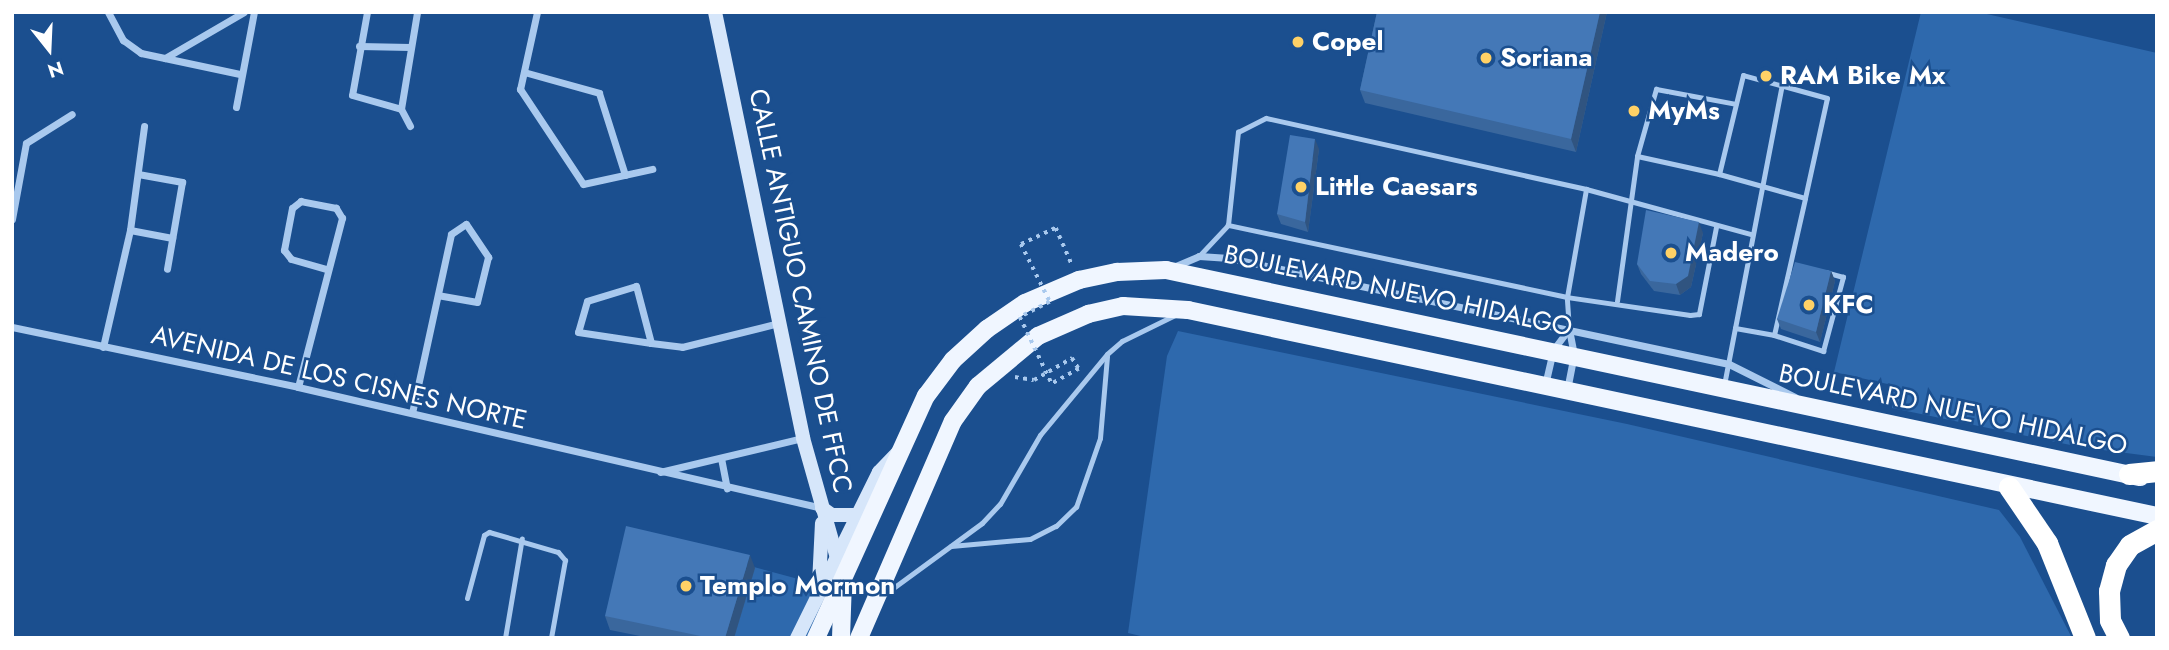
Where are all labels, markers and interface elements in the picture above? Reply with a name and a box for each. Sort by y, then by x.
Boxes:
north arrow [14,14,84,84]
place label: Copel [1312,26,1384,58]
marker: Copel [1290,34,1306,50]
place label: Soriana [1500,42,1592,74]
marker: Soriana [1478,50,1494,66]
text: N [44,54,67,85]
place label: RAM Bike Mx [1780,60,1946,92]
marker: RAM Bike Mx [1758,68,1774,84]
street label: CALLE ANTIGUO CAMINO DE FFCC [742,86,858,496]
place label: MyMs [1648,95,1720,127]
marker: MyMs [1626,103,1642,119]
place label: Little Caesars [1315,171,1478,203]
marker: Little Caesars [1293,179,1309,195]
place label: Madero [1685,237,1779,269]
street label: BOULEVARD NUEVO HIDALGO [1221,239,1575,343]
marker: Madero [1663,245,1679,261]
place label: KFC [1823,289,1874,321]
marker: KFC [1801,297,1817,313]
street label: AVENIDA DE LOS CISNES NORTE [148,320,530,436]
street label: BOULEVARD NUEVO HIDALGO [1776,358,2130,462]
place label: Templo Mormon [700,570,895,602]
marker: Templo Mormon [678,578,694,594]

